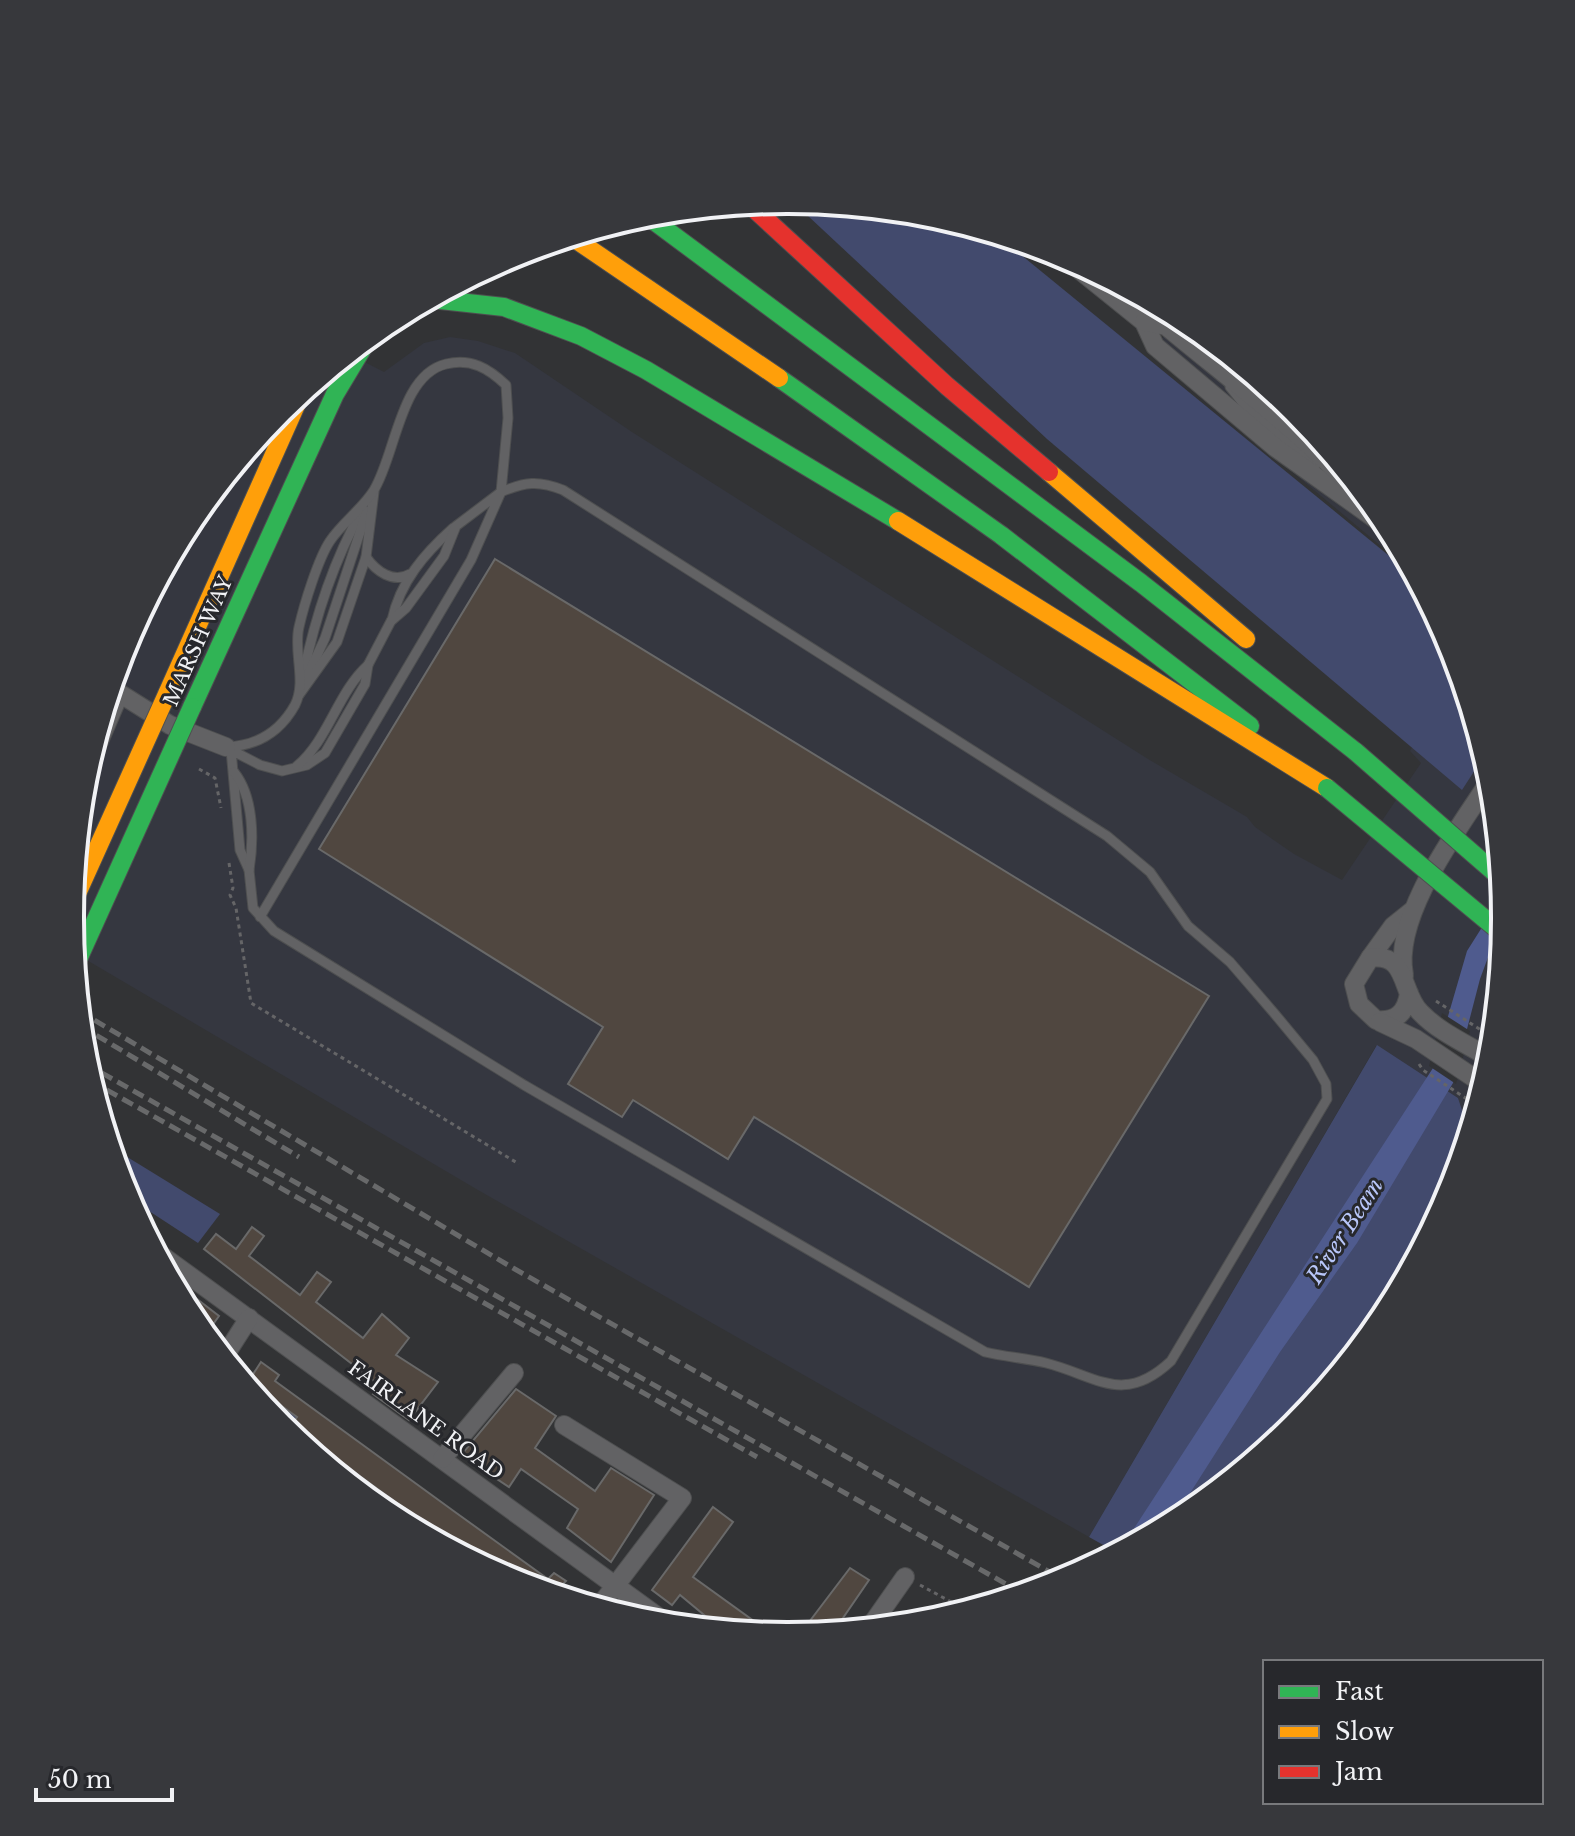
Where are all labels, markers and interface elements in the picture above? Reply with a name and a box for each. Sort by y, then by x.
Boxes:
street label: MARSH WAY [159,572,238,710]
water label: River Beam [1300,1173,1389,1290]
street label: FAIRLANE ROAD [343,1355,509,1485]
legend [1263,1660,1543,1804]
text: Fast [1335,1677,1383,1706]
text: Slow [1335,1717,1394,1746]
scale bar [36,1752,172,1802]
text: Jam [1332,1757,1383,1786]
text: 50 m [48,1765,112,1794]

